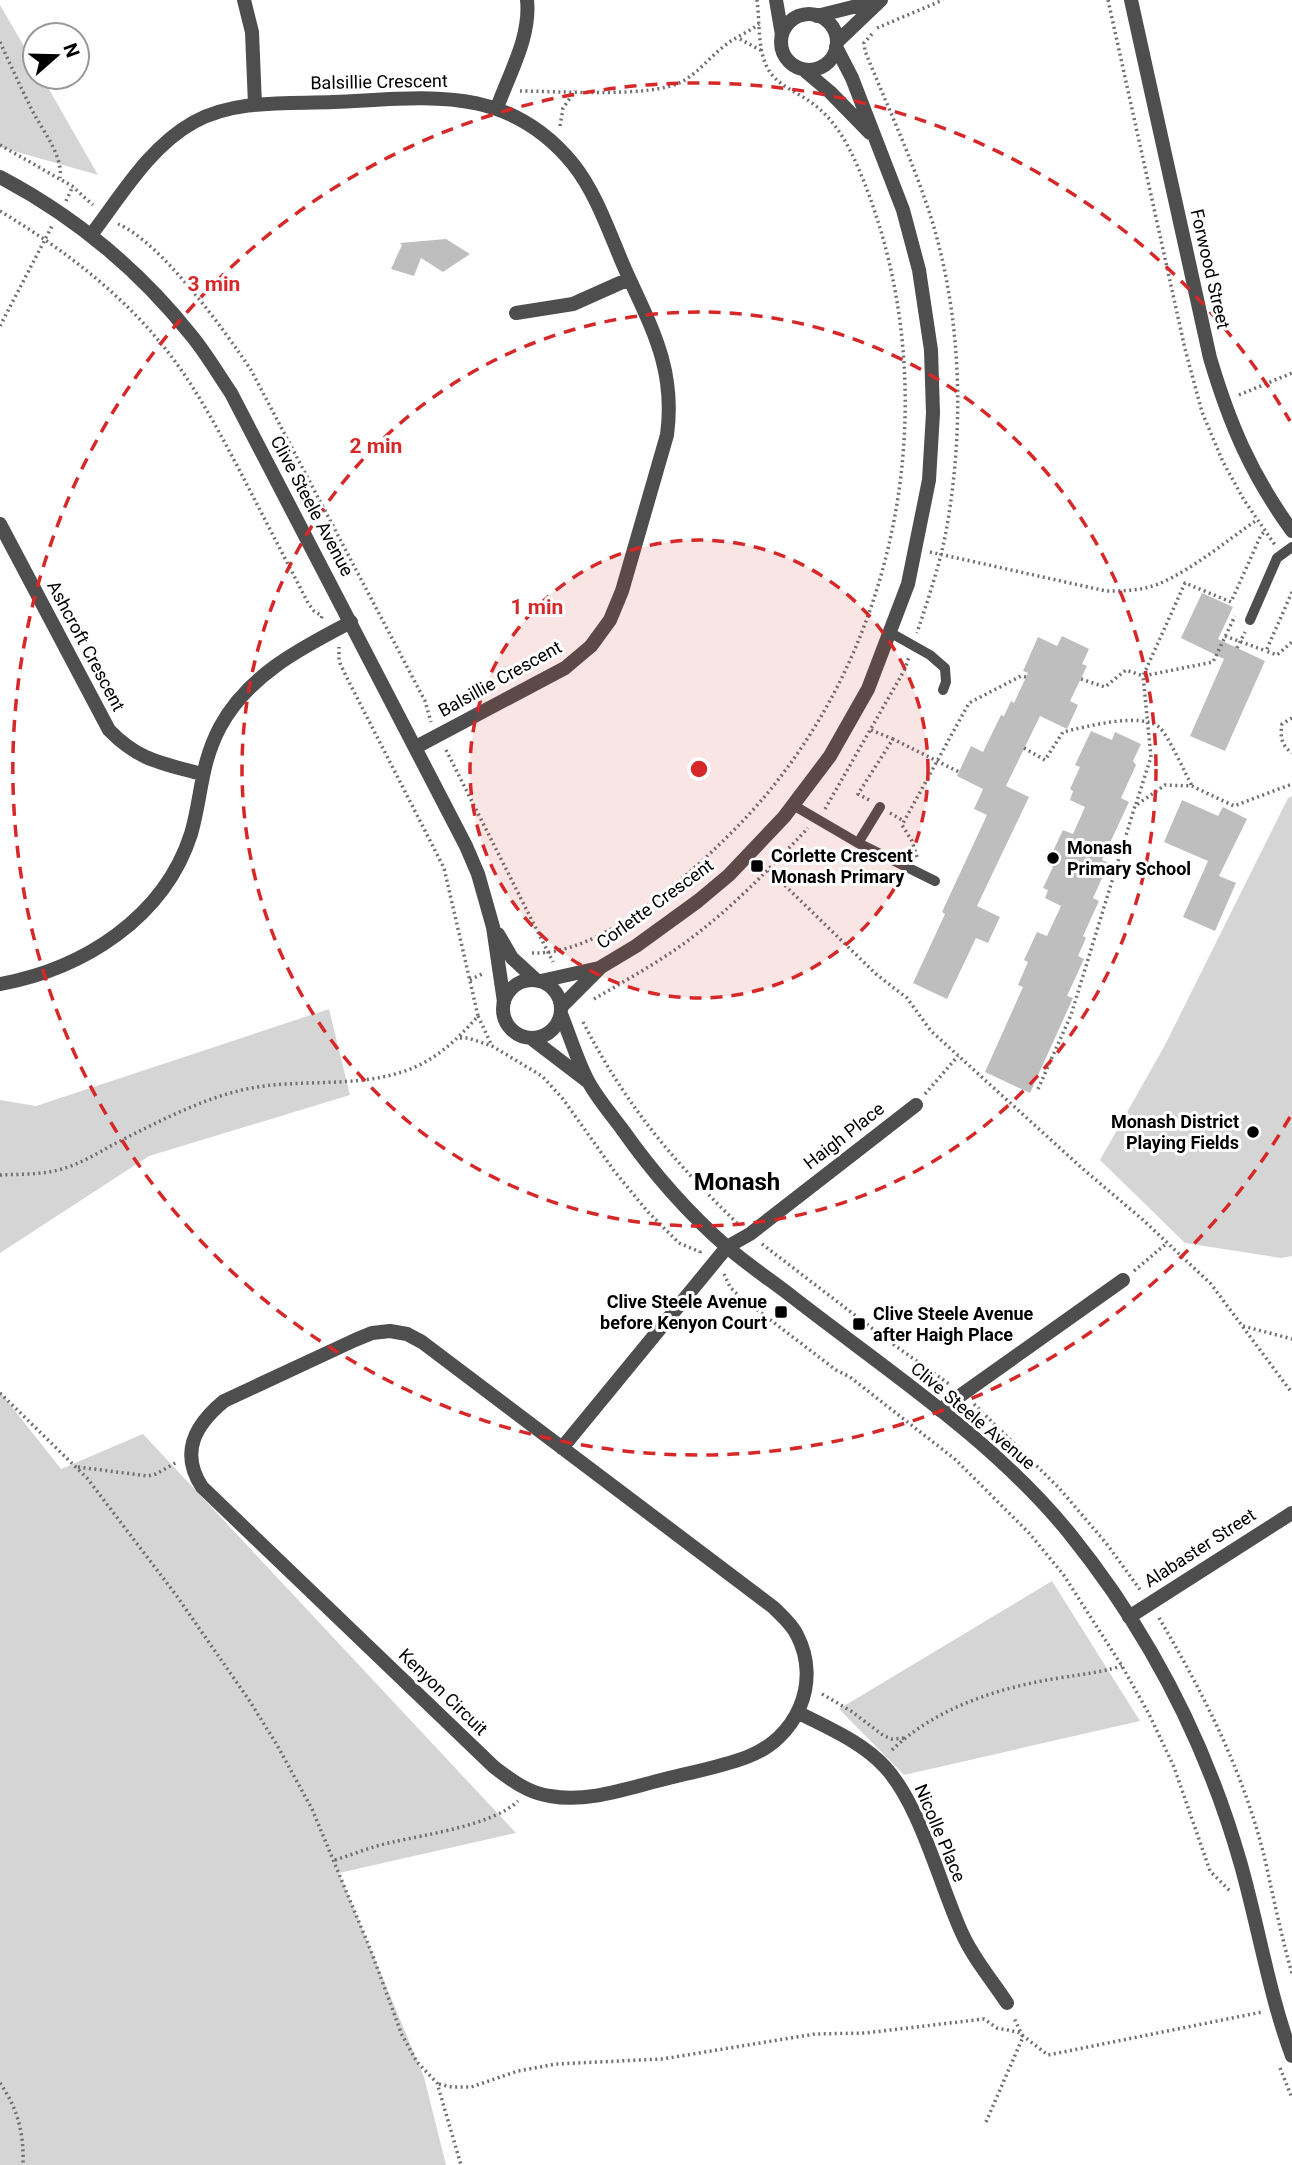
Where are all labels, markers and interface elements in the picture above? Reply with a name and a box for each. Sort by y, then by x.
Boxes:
north arrow [21,21,91,91]
text: N [58,40,85,61]
street label: Balsillie Crescent [310,70,448,93]
street label: Forwood Street [1186,207,1235,331]
text: 3 min [188,272,240,296]
street label: Clive Steele Avenue [267,432,358,580]
text: 2 min [350,434,402,458]
street label: Ashcroft Crescent [43,577,130,715]
text: 1 min [511,595,563,619]
street label: Balsillie Crescent [435,636,565,721]
centre of rings [687,757,711,781]
place label: Monash Primary School [1067,837,1191,879]
place label: Corlette Crescent Monash Primary [771,845,913,887]
marker: Monash Primary School [1045,850,1061,866]
street label: Corlette Crescent [592,854,717,953]
marker: Corlette Crescent Monash Primary [749,858,765,874]
street label: Haigh Place [799,1098,888,1173]
place label: Monash District Playing Fields [1111,1111,1239,1153]
marker: Monash District Playing Fields [1245,1124,1261,1140]
district label: Monash [694,1168,780,1196]
place label: Clive Steele Avenue before Kenyon Court [600,1291,767,1333]
place label: Clive Steele Avenue after Haigh Place [873,1303,1034,1345]
marker: Clive Steele Avenue before Kenyon Court [773,1304,789,1320]
marker: Clive Steele Avenue after Haigh Place [851,1316,867,1332]
street label: Clive Steele Avenue [907,1357,1040,1474]
street label: Alabaster Street [1140,1504,1259,1591]
street label: Kenyon Circuit [395,1644,492,1739]
street label: Nicolle Place [910,1781,970,1885]

